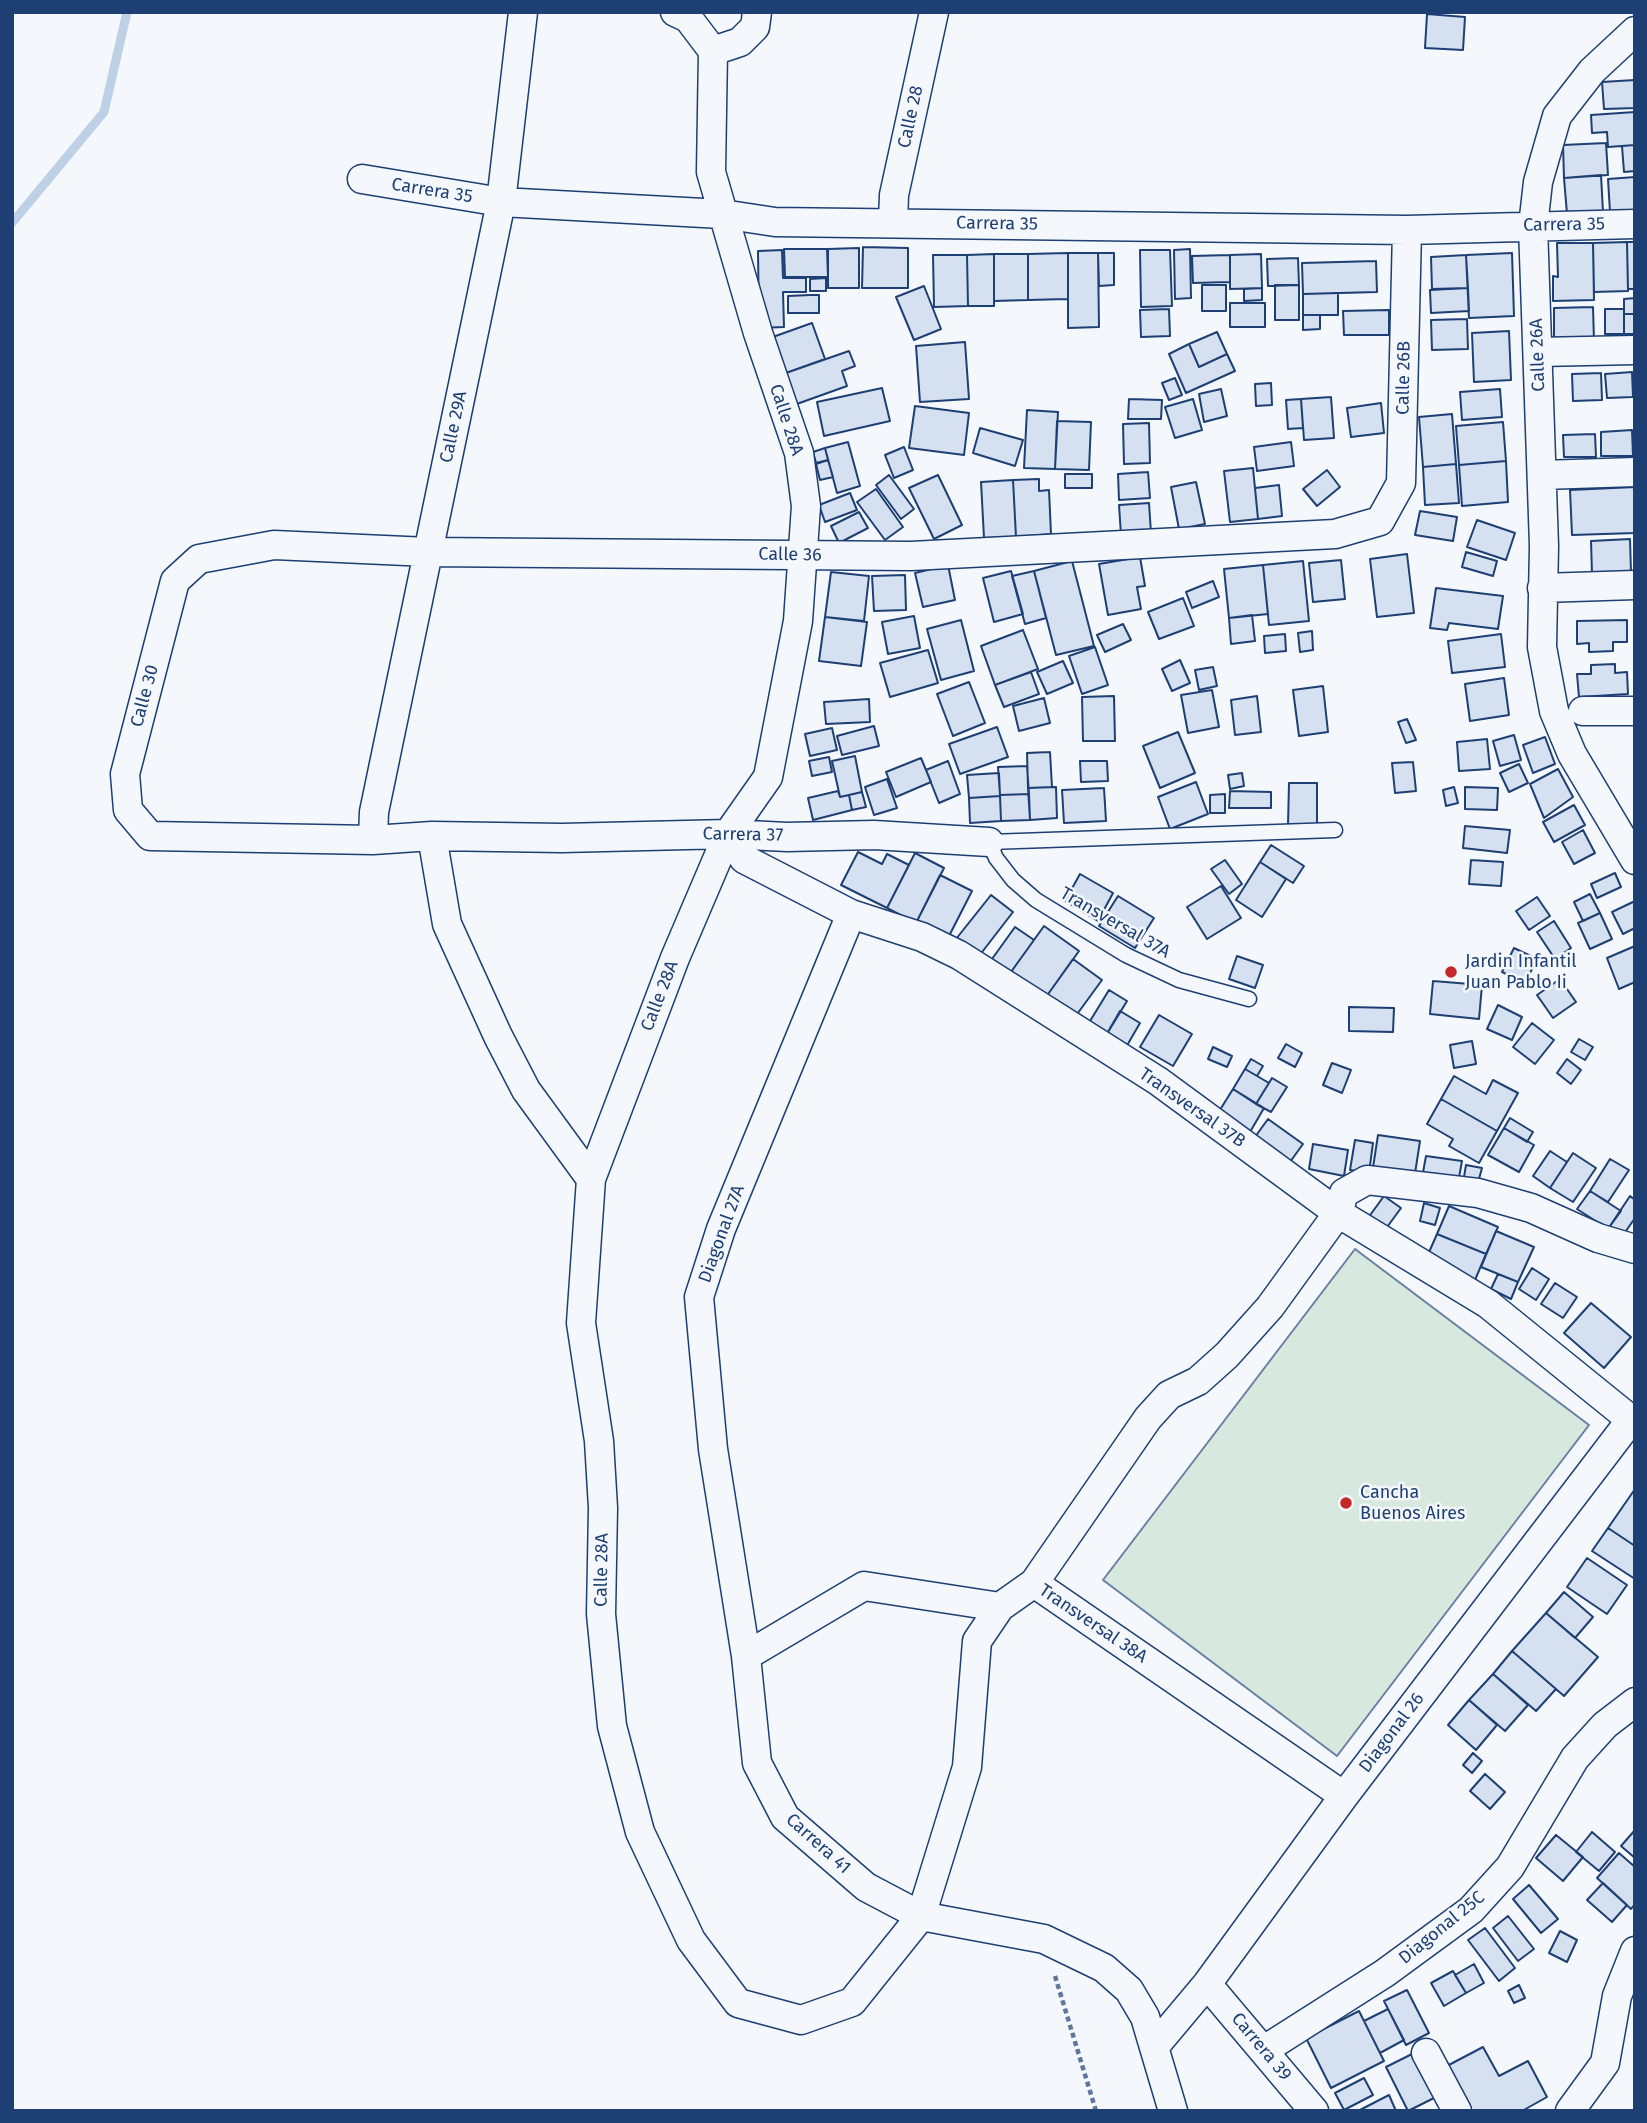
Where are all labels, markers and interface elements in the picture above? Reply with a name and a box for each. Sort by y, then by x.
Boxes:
street label: Calle 28 [894,84,928,150]
street label: Carrera 35 [390,174,474,208]
street label: Carrera 35 [956,212,1038,236]
street label: Carrera 35 [1523,213,1605,237]
street label: Calle 26A [1526,318,1550,392]
street label: Calle 26B [1393,341,1415,415]
street label: Calle 28A [764,382,808,458]
street label: Calle 29A [436,389,472,465]
street label: Calle 36 [758,544,822,566]
street label: Calle 30 [126,662,164,730]
street label: Carrera 37 [703,823,783,847]
street label: Transversal 37A [1056,883,1174,963]
place label: Jardin Infantil Juan Pablo Ii [1465,951,1577,993]
street label: Calle 28A [637,958,683,1034]
marker: Jardin Infantil Juan Pablo Ii [1443,964,1459,980]
street label: Transversal 37B [1135,1063,1249,1153]
street label: Diagonal 27A [694,1182,750,1286]
place label: Cancha Buenos Aires [1360,1482,1465,1524]
marker: Cancha Buenos Aires [1338,1495,1354,1511]
street label: Calle 28A [591,1533,613,1607]
street label: Transversal 38A [1035,1580,1151,1668]
street label: Diagonal 26 [1355,1689,1429,1777]
street label: Carrera 41 [781,1809,855,1879]
street label: Diagonal 25C [1395,1887,1489,1969]
street label: Carrera 39 [1226,2009,1296,2085]

